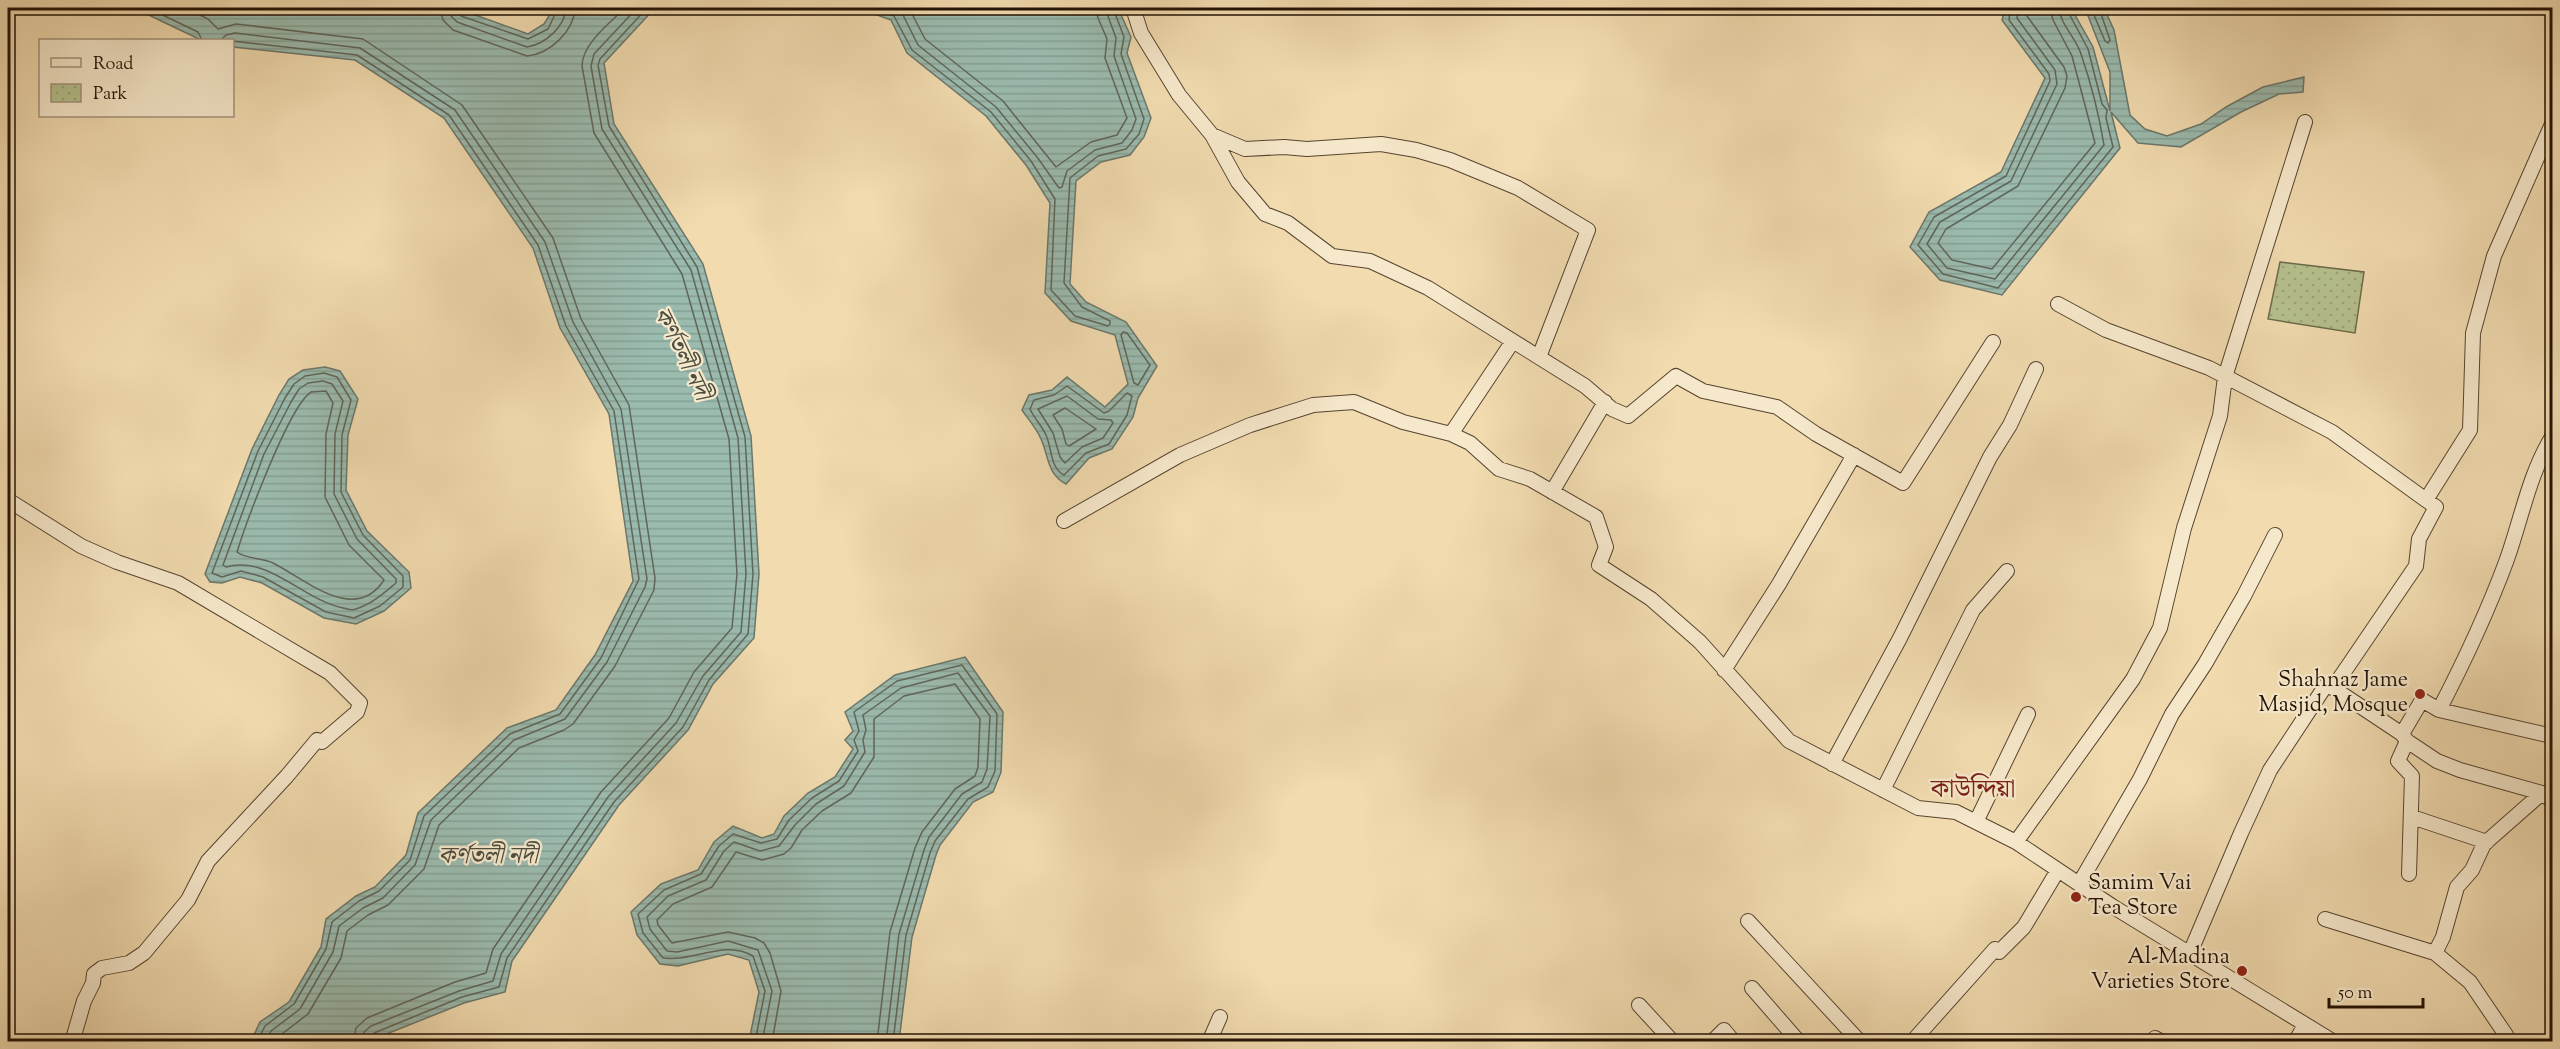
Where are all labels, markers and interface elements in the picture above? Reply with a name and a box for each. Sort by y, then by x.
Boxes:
legend [39,39,234,117]
text: Road [93,52,133,78]
text: Park [93,82,128,108]
water label: কর্ণতলী নদী [644,302,720,409]
place label: Shahnaz Jame Masjid, Mosque [2258,665,2408,722]
marker: Shahnaz Jame Masjid, Mosque [2413,687,2427,701]
district label: কাউন্দিয়া [1930,772,2015,809]
water label: কর্ণতলী নদী [438,840,541,874]
place label: Samim Vai Tea Store [2088,868,2191,925]
marker: Samim Vai Tea Store [2069,890,2083,904]
place label: Al-Madina Varieties Store [2091,942,2230,999]
marker: Al-Madina Varieties Store [2235,964,2249,978]
scale bar [2329,971,2424,1009]
text: 50 m [2337,981,2373,1007]

